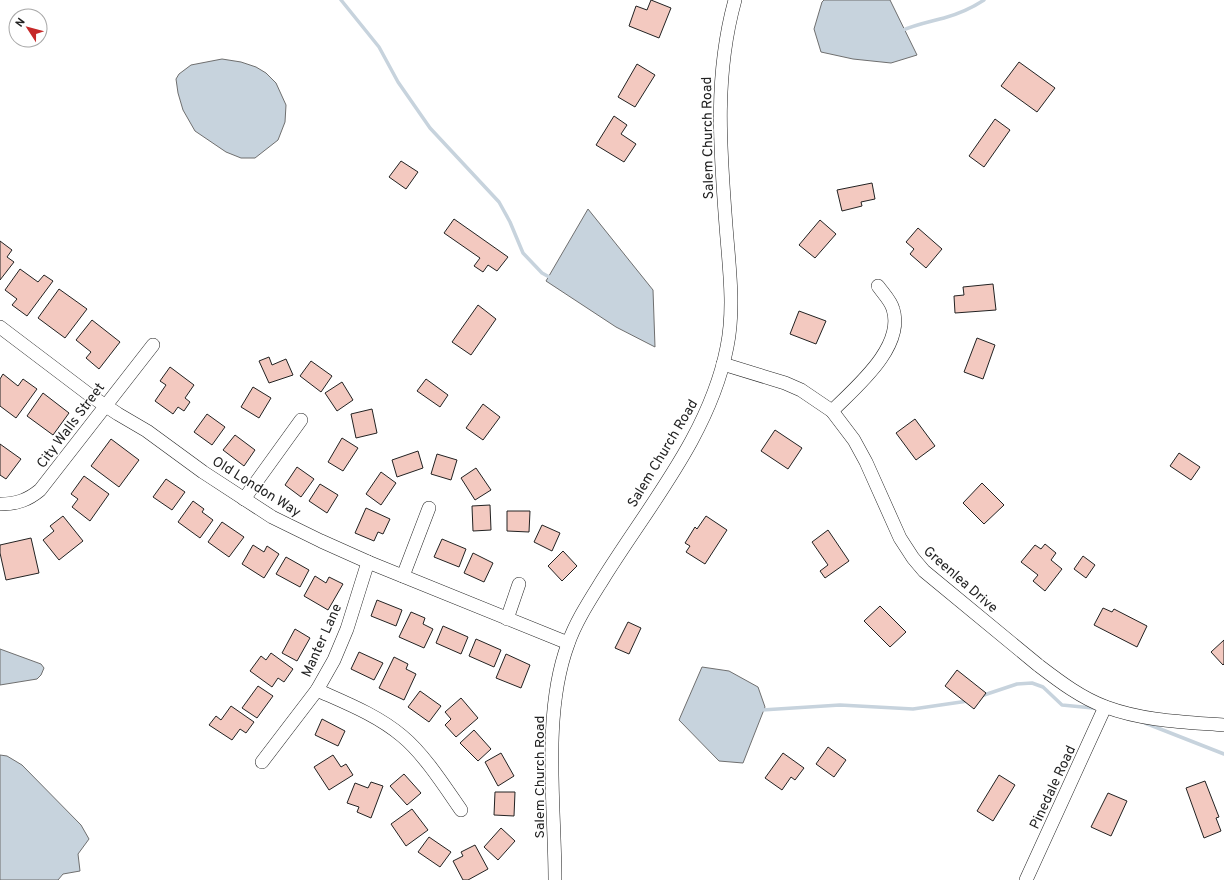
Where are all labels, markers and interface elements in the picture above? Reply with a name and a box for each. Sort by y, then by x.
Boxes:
north arrow [8,8,48,48]
text: N [13,15,29,30]
street label: Salem Church Road [699,76,718,200]
street label: City Walls Street [34,380,109,472]
street label: Salem Church Road [624,397,702,511]
street label: Old London Way [209,453,304,521]
street label: Greenlea Drive [919,543,1001,617]
street label: Manter Lane [299,601,346,680]
street label: Salem Church Road [532,716,549,838]
street label: Pinedale Road [1027,743,1080,832]

